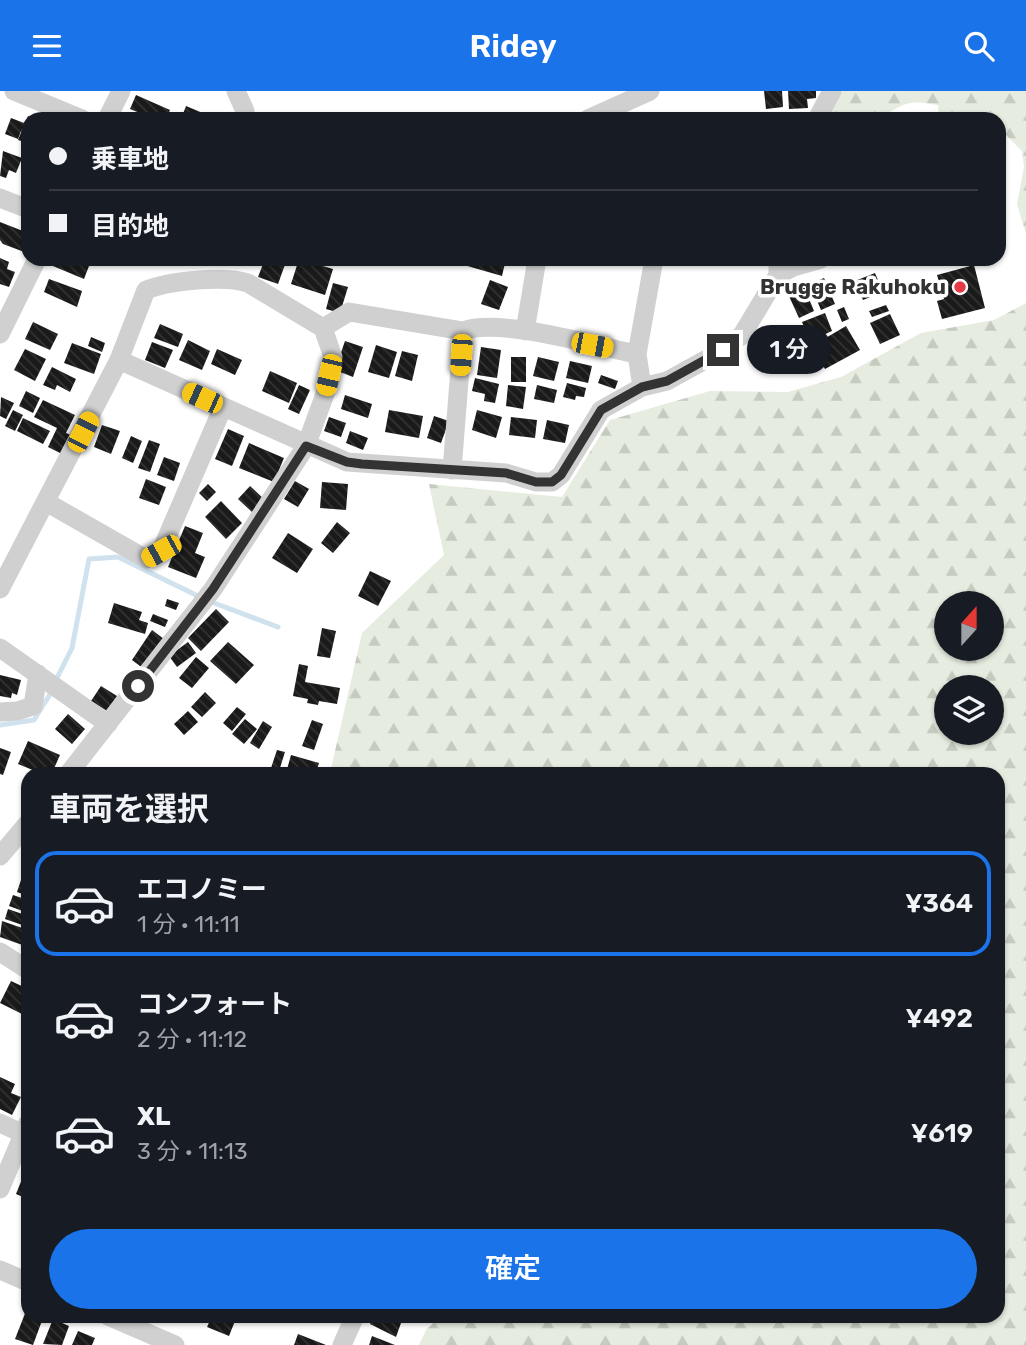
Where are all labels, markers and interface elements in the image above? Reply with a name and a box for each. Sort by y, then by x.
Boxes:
icon: menu [28,27,66,65]
text: Ridey [469,27,557,65]
icon: search [960,27,998,65]
text: 乗車地 [91,144,169,175]
text: 目的地 [91,211,169,242]
place label: Brugge Rakuhoku [760,274,946,299]
marker: Brugge Rakuhoku [952,279,968,295]
callout: 1 分 [748,325,832,375]
car [570,331,615,359]
car [450,333,473,377]
route end [707,334,739,366]
text: 1 分 [769,335,809,363]
car [315,352,344,398]
car [179,380,226,416]
car [65,409,102,455]
car [138,532,185,570]
north arrow [934,591,1004,661]
map controls [934,591,1004,745]
route start [122,670,154,702]
button: layers [934,675,1004,745]
text: 車両を選択 [49,790,209,828]
icon: car [53,872,116,935]
text: エコノミー [137,874,267,905]
text: ¥364 [905,888,973,919]
text: 1 分 · 11:11 [137,910,240,938]
icon: car [53,987,116,1050]
text: コンフォート [137,989,292,1020]
text: ¥492 [906,1003,973,1034]
text: 2 分 · 11:12 [137,1025,247,1053]
text: XL [137,1101,170,1132]
icon: car [53,1102,116,1165]
text: ¥619 [911,1118,973,1149]
text: 3 分 · 11:13 [137,1137,248,1165]
button: 確定 [49,1229,977,1309]

